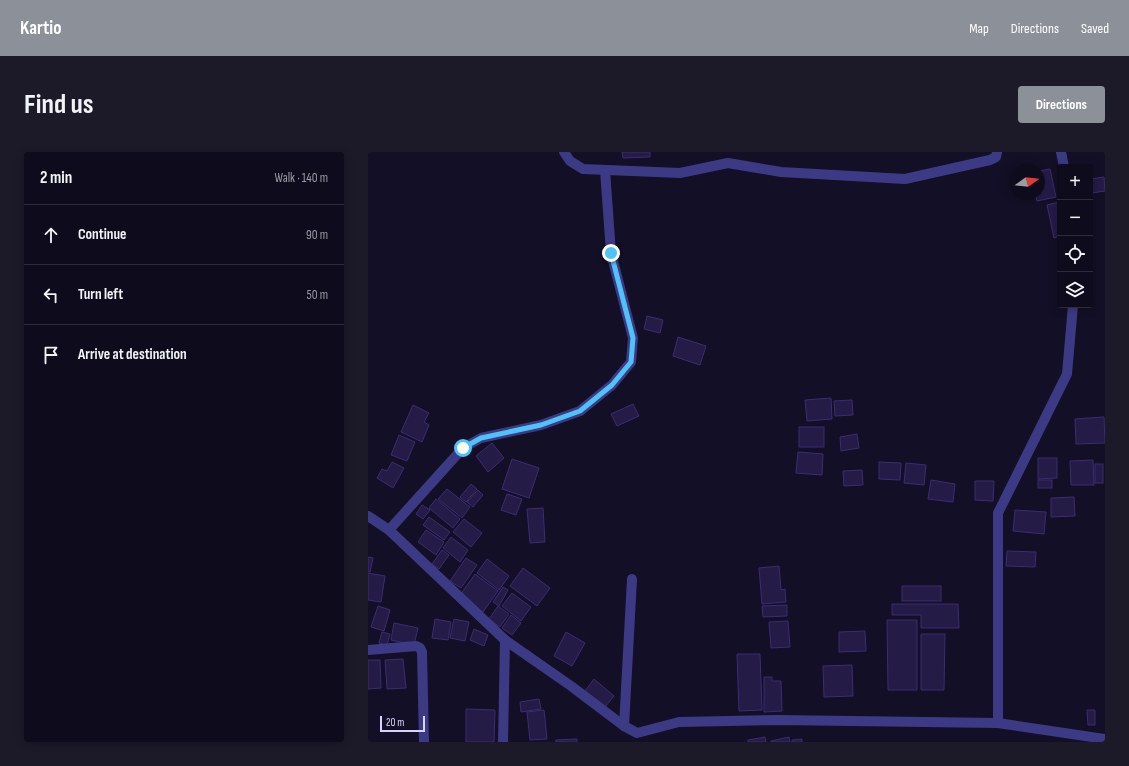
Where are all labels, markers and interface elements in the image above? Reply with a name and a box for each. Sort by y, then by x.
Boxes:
text: Kartio [20,17,62,40]
text: Map [969,20,989,37]
text: Directions [1011,20,1059,37]
text: Saved [1081,20,1109,37]
button: Directions [1018,86,1105,123]
text: Find us [24,88,93,121]
north arrow [1009,164,1045,200]
map controls [1057,164,1093,308]
button: + [1057,164,1093,200]
text: 2 min [40,168,72,188]
text: Walk · 140 m [275,170,328,186]
button: − [1057,200,1093,236]
icon: ahead [40,224,62,246]
text: Continue [78,225,127,244]
text: 90 m [306,227,328,243]
button: locate [1057,236,1093,272]
route end [602,244,620,262]
button: layers [1057,272,1093,308]
icon: left [40,284,62,306]
text: Turn left [78,285,123,304]
text: 50 m [307,287,328,303]
icon: arrive [40,344,62,366]
text: Arrive at destination [78,345,187,364]
route start [454,439,472,457]
scale bar [380,714,425,733]
text: 20 m [386,716,404,729]

